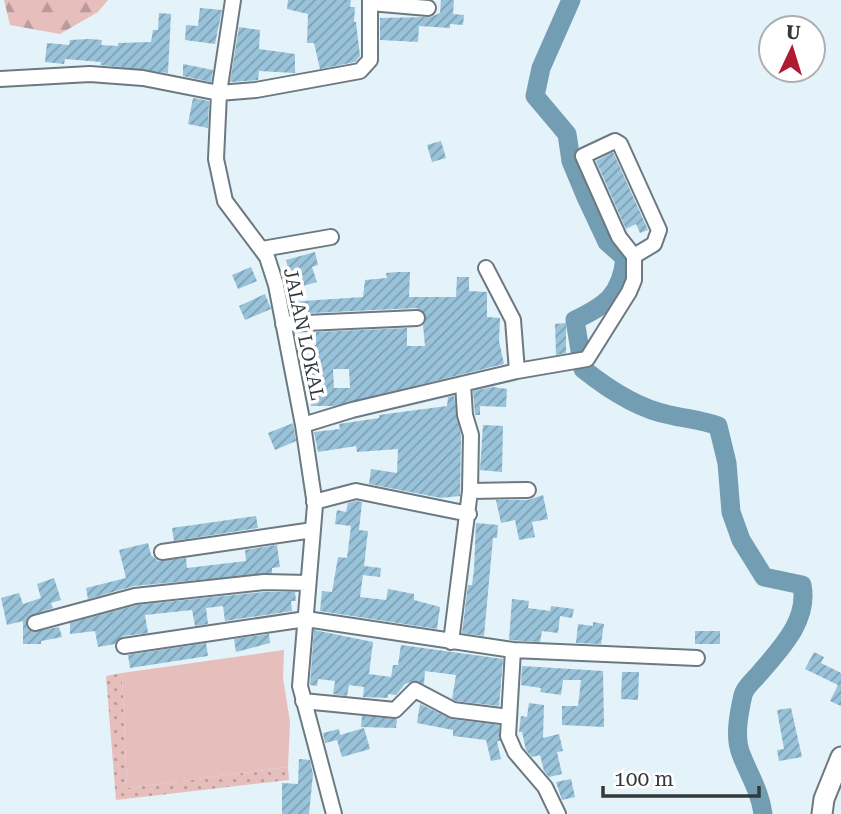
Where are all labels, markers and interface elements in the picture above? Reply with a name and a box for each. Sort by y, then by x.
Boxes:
north arrow [757,14,827,84]
text: U [785,21,802,45]
street label: JALAN LOKAL [279,266,329,402]
scale bar [603,754,759,798]
text: 100 m [614,767,674,791]

